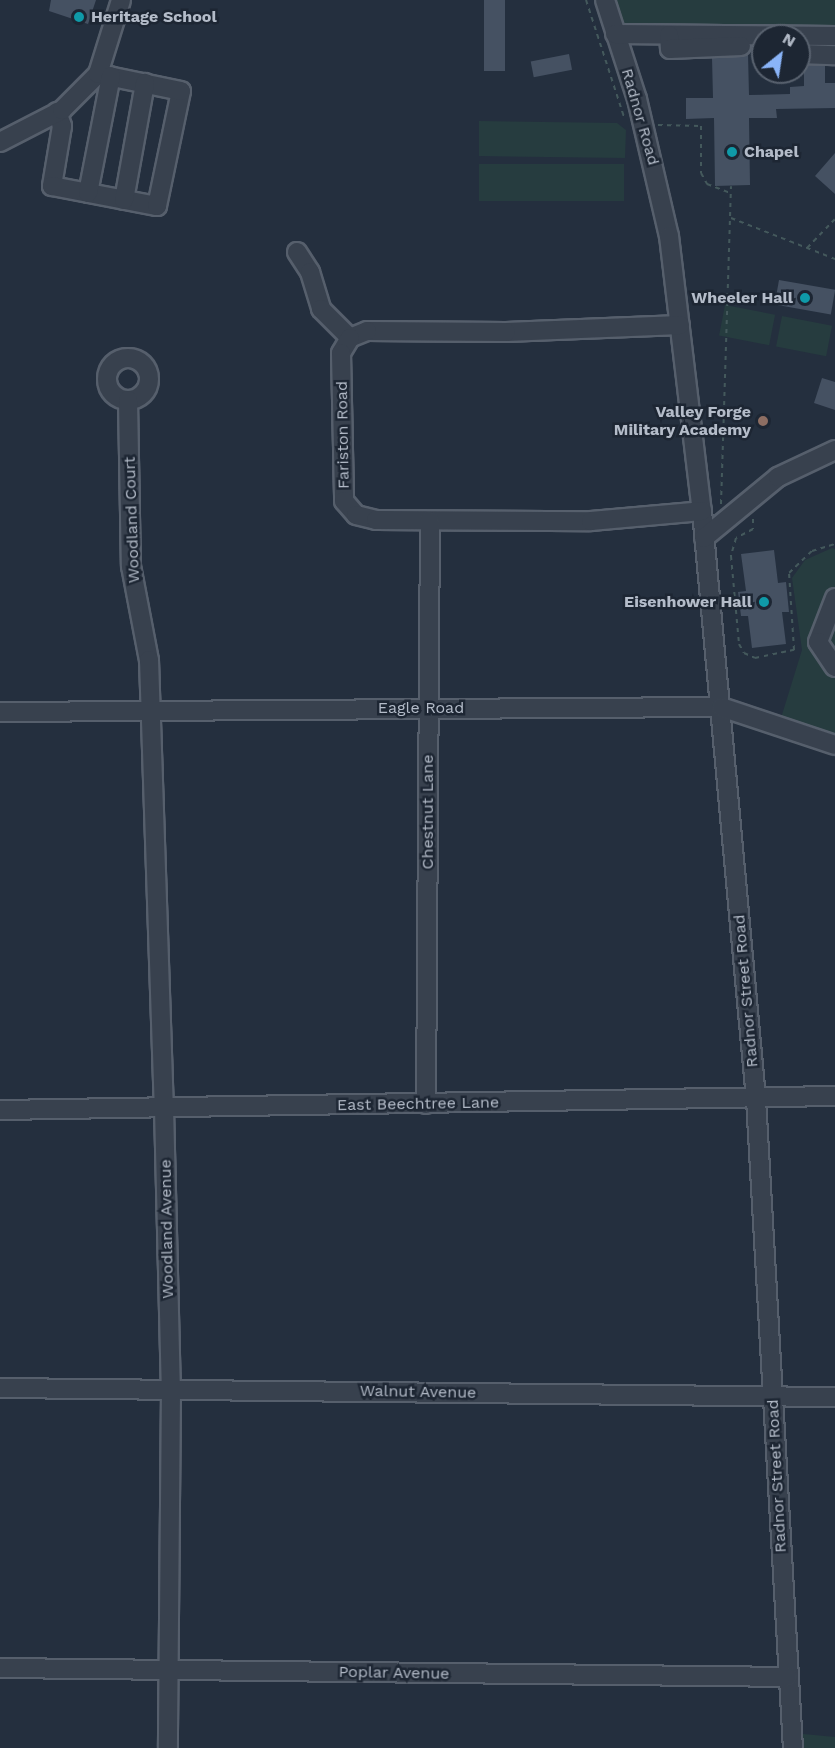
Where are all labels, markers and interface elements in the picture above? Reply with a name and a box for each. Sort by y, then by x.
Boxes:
place label: Heritage School [91,7,217,27]
marker: Heritage School [72,10,86,24]
north arrow [751,24,811,84]
text: N [779,29,799,51]
street label: Radnor Road [617,66,663,168]
place label: Chapel [744,142,799,162]
marker: Chapel [725,145,739,159]
place label: Wheeler Hall [691,288,793,308]
marker: Wheeler Hall [798,291,812,305]
street label: Fariston Road [332,381,354,489]
place label: Valley Forge Military Academy [613,402,751,440]
marker: Valley Forge Military Academy [756,414,770,428]
street label: Woodland Court [120,456,144,584]
place label: Eisenhower Hall [624,592,752,612]
marker: Eisenhower Hall [757,595,771,609]
street label: Eagle Road [378,698,464,718]
street label: Chestnut Lane [418,755,438,869]
street label: Radnor Street Road [730,914,762,1068]
street label: East Beechtree Lane [337,1093,499,1115]
street label: Woodland Avenue [156,1159,178,1299]
street label: Walnut Avenue [359,1381,477,1403]
street label: Radnor Street Road [763,1399,791,1553]
street label: Poplar Avenue [338,1662,450,1684]

